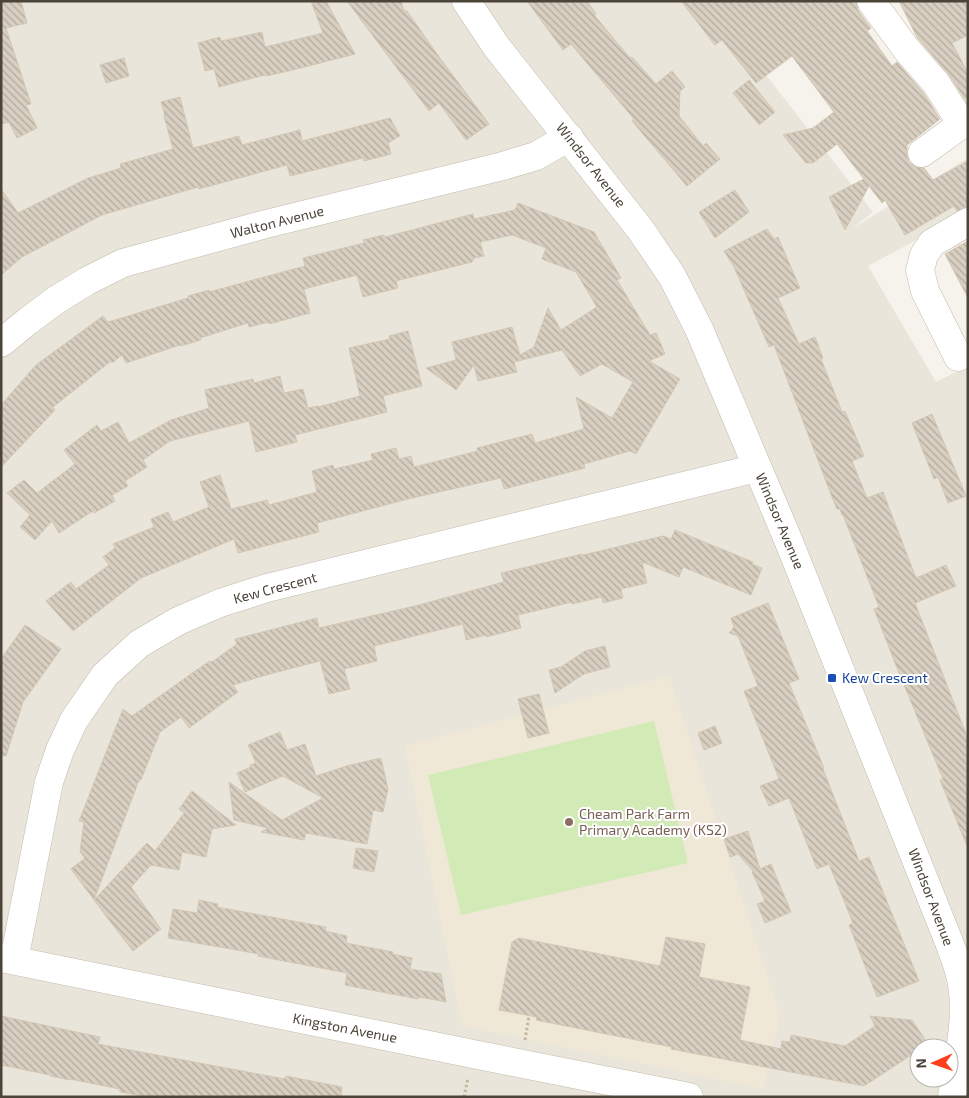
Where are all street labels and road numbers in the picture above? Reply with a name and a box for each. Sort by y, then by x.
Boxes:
street label: Windsor Avenue [553,119,630,211]
street label: Walton Avenue [228,202,326,241]
street label: Windsor Avenue [753,470,808,572]
street label: Kew Crescent [231,568,318,607]
street label: Windsor Avenue [905,846,958,948]
street label: Kingston Avenue [291,1009,399,1046]

